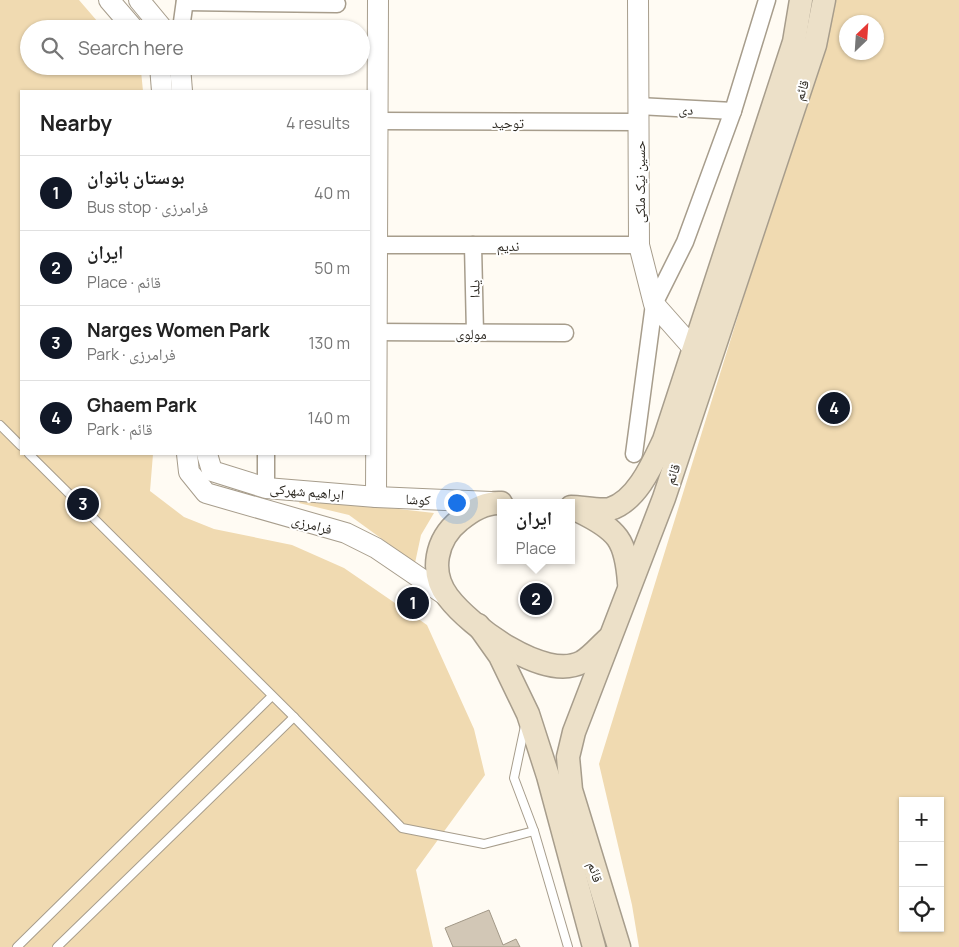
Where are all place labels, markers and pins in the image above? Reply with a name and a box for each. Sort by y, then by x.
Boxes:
pin: 4 [818,389,850,427]
pin: 3 [67,485,99,523]
pin: 2 [520,580,552,618]
pin: 1 [397,584,429,622]

